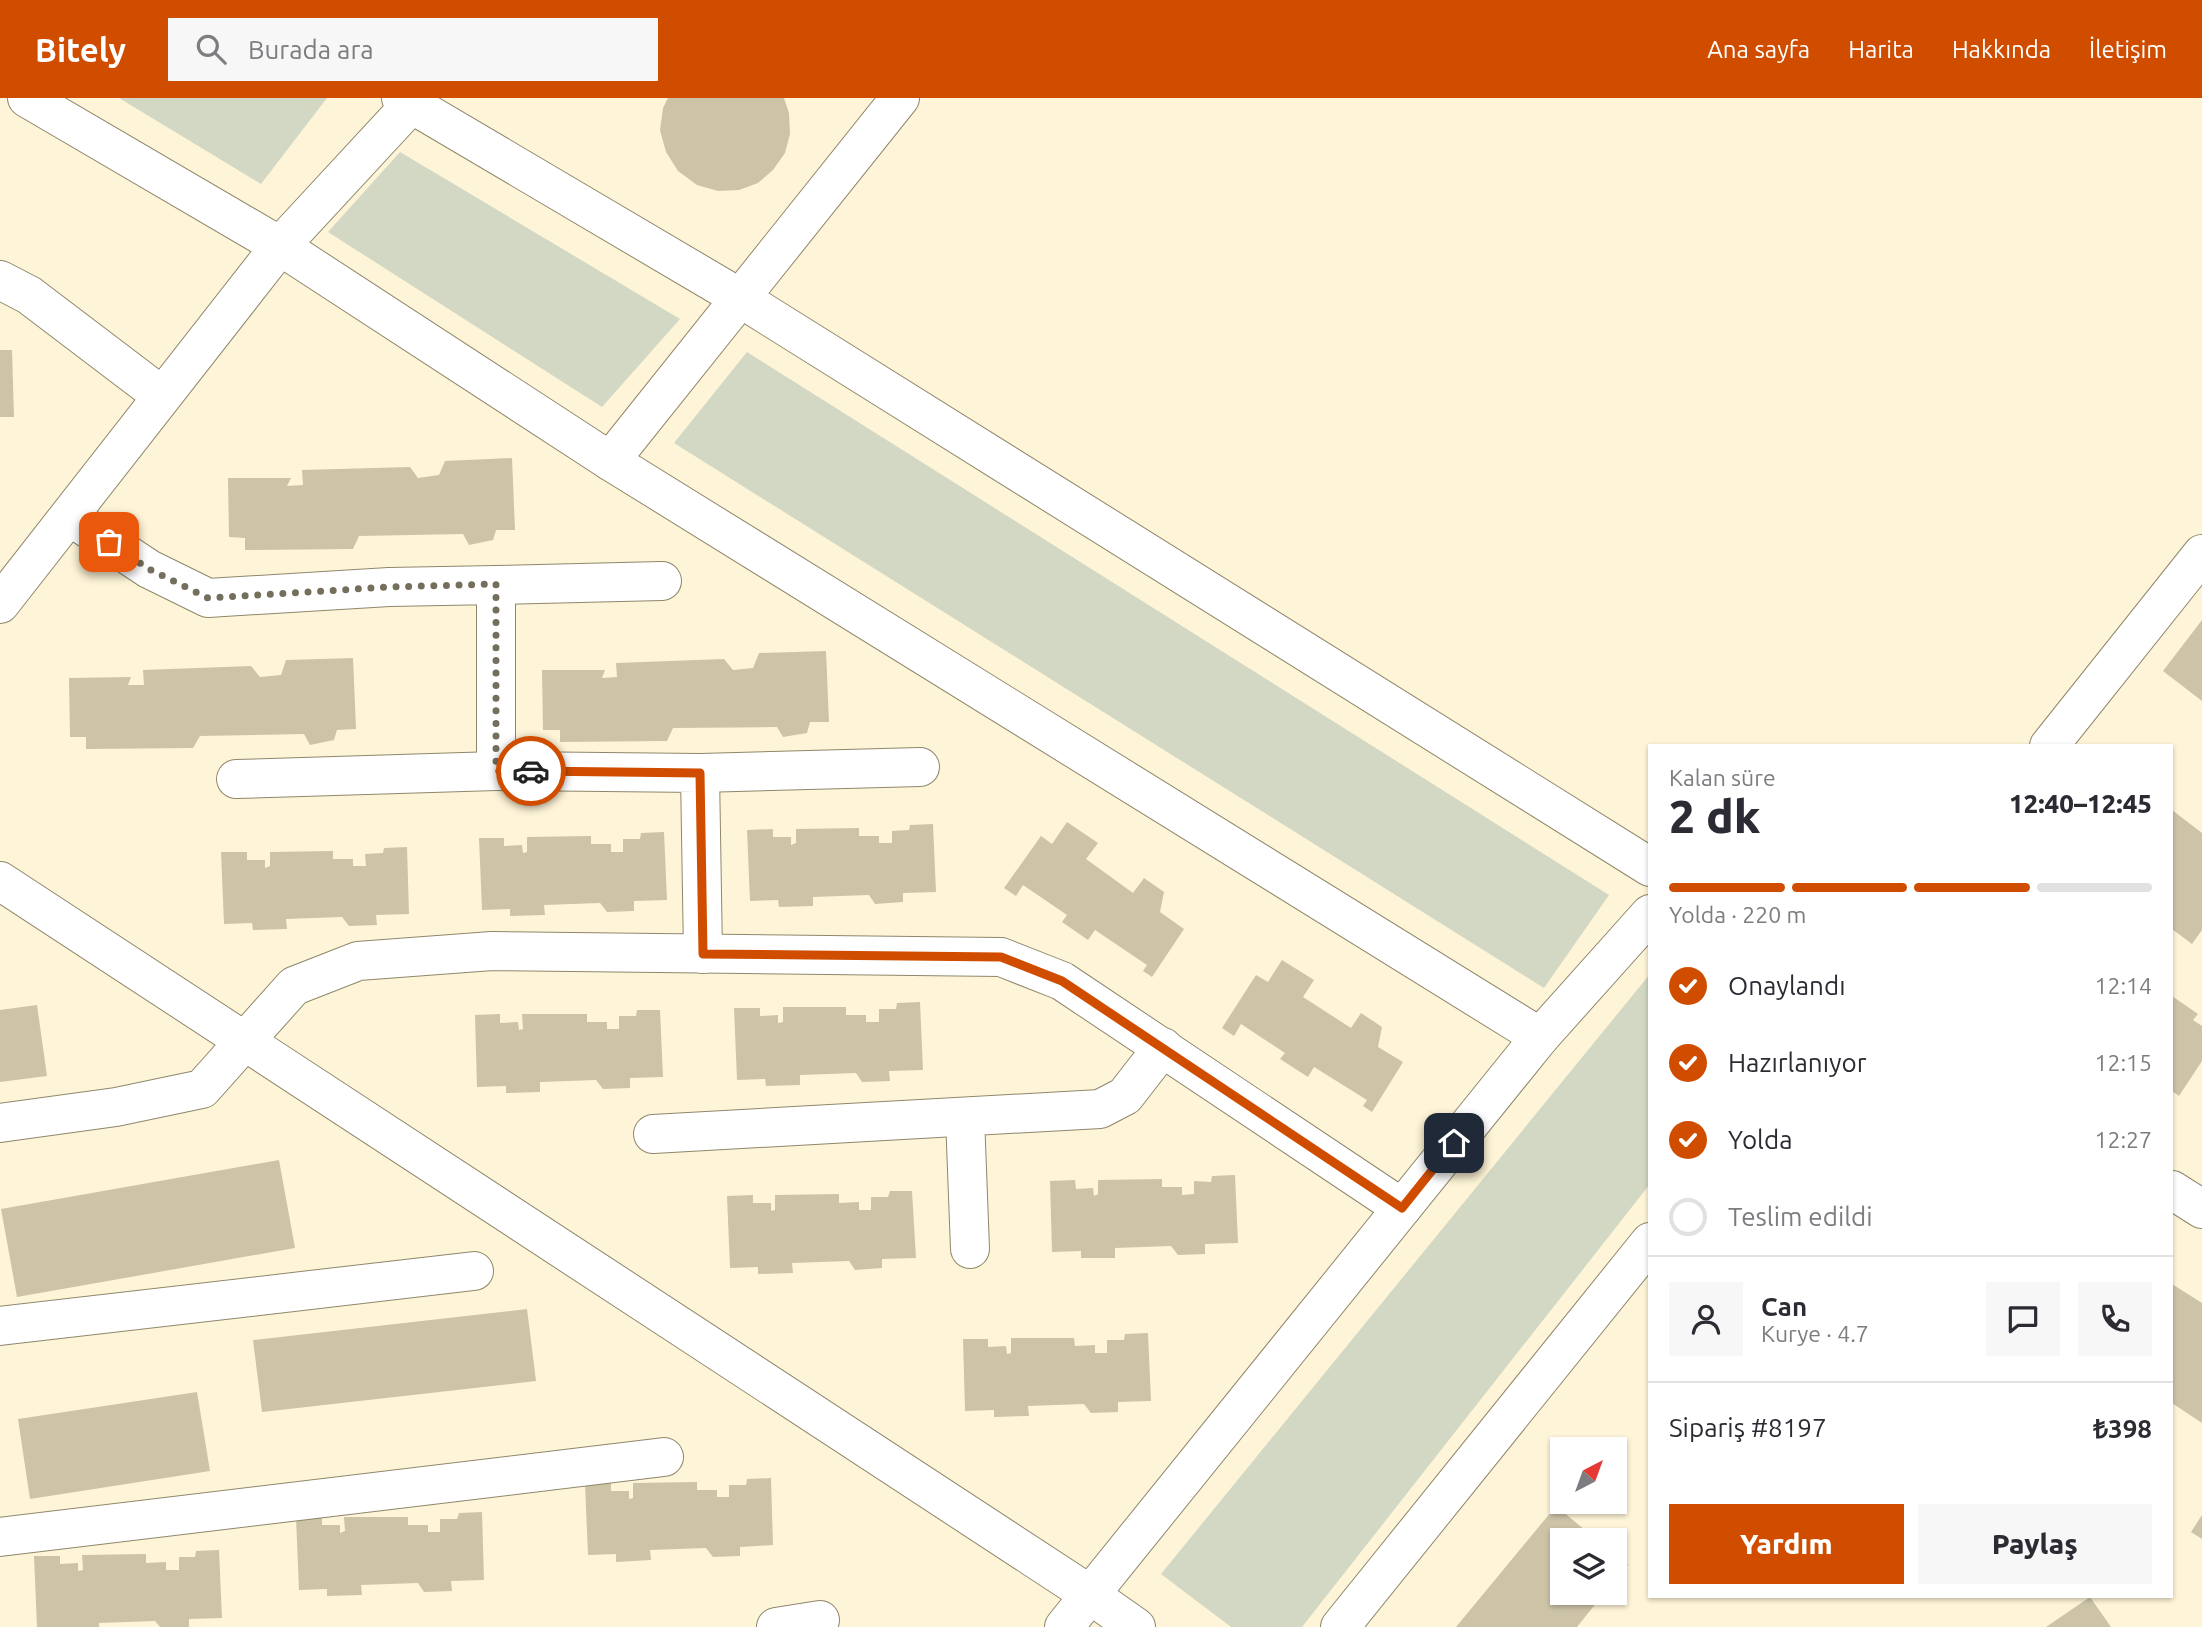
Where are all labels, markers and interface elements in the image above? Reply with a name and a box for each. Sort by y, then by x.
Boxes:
search box [168,18,658,81]
icon: search [192,30,230,68]
text: Bitely [35,31,126,68]
text: Burada ara [248,35,374,64]
text: Ana sayfa [1707,36,1810,63]
text: Harita [1848,36,1914,63]
text: Hakkında [1952,36,2051,63]
text: İletişim [2089,36,2167,63]
pin [79,512,139,572]
icon: bag [90,523,128,561]
courier [496,736,566,806]
icon: car [512,752,550,790]
text: Kalan süre [1669,765,1776,790]
text: 12:40–12:45 [2009,789,2152,818]
text: 2 dk [1669,790,1760,842]
text: Yolda · 220 m [1669,902,1806,927]
icon: check [1669,967,1707,1005]
text: Onaylandı [1728,971,1846,1000]
text: 12:14 [2094,973,2152,998]
icon: check [1669,1044,1707,1082]
text: Hazırlanıyor [1728,1048,1867,1077]
text: 12:15 [2094,1050,2152,1075]
pin [1424,1113,1484,1173]
icon: check [1669,1121,1707,1159]
icon: home [1435,1124,1473,1162]
text: Yolda [1728,1125,1793,1154]
text: 12:27 [2094,1127,2152,1152]
text: Teslim edildi [1728,1202,1873,1231]
button: person [1669,1282,1743,1356]
button: chat [1986,1282,2060,1356]
button: phone [2078,1282,2152,1356]
text: Can [1761,1292,1807,1321]
text: Kurye · 4.7 [1761,1321,1869,1346]
text: Sipariş #8197 [1669,1413,1827,1442]
text: ₺398 [2093,1414,2152,1443]
north arrow [1550,1437,1628,1514]
map controls [1550,1437,1627,1605]
button: Yardım [1669,1504,1904,1584]
button: Paylaş [1918,1504,2152,1584]
button: layers [1550,1528,1627,1605]

